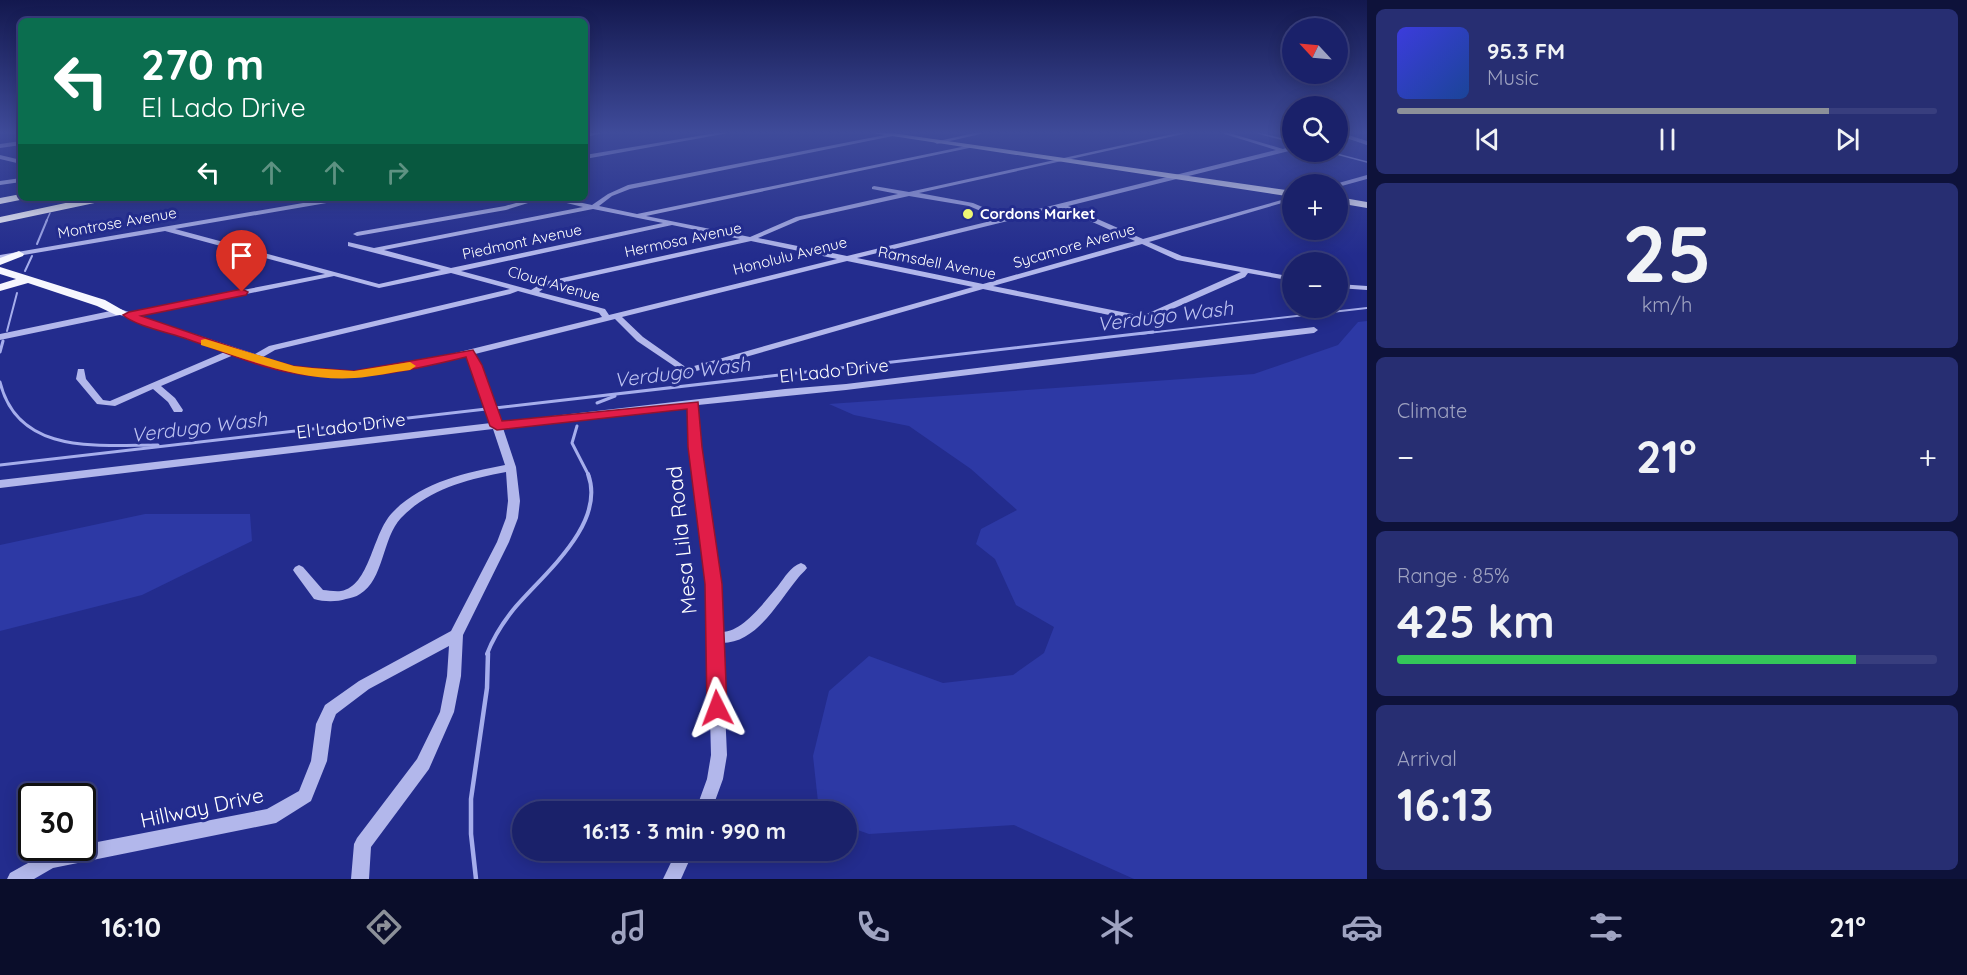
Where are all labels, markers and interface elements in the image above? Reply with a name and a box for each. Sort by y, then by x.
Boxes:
north arrow [1282,18,1348,84]
map controls [1282,18,1348,318]
text: 95.3 FM [1487,37,1565,65]
text: 270 m [141,38,264,91]
icon: left [42,42,120,120]
text: Music [1487,65,1539,90]
text: El Lado Drive [141,90,306,124]
button: search [1282,96,1348,162]
icon: previous [1471,123,1504,156]
icon: pause [1651,123,1684,156]
icon: next [1831,123,1864,156]
icon: left [192,156,225,189]
icon: ahead [255,156,288,189]
icon: ahead [318,156,351,189]
icon: right [381,156,414,189]
button: + [1282,174,1348,240]
street label: Montrose Avenue [56,203,178,242]
place label: Cordons Market [980,204,1096,223]
text: 25 [1622,204,1712,302]
marker: Cordons Market [961,207,975,221]
street label: Hermosa Avenue [623,218,743,261]
street label: Sycamore Avenue [1011,219,1137,272]
street label: Piedmont Avenue [460,220,583,263]
pin [216,230,267,292]
street label: Honolulu Avenue [731,232,849,279]
icon: arrive [225,239,258,272]
street label: Ramsdell Avenue [876,242,998,283]
button: − [1282,252,1348,318]
street label: Cloud Avenue [506,261,603,306]
text: km/h [1642,292,1692,317]
water label: Verdugo Wash [1096,295,1235,336]
water label: Verdugo Wash [613,351,752,392]
street label: El Lado Drive [778,353,890,388]
text: Climate [1397,398,1467,423]
water label: Verdugo Wash [130,406,269,447]
street label: El Lado Drive [295,407,407,444]
text: 21° [1636,428,1697,484]
text: − [1397,436,1414,477]
text: + [1918,436,1937,477]
street label: Mesa Lila Road [660,465,702,615]
text: Range · 85% [1397,563,1510,588]
text: 425 km [1397,593,1555,649]
position arrow [685,676,749,740]
text: Arrival [1397,746,1457,771]
text: 16:13 [1397,776,1493,832]
street label: Hillway Drive [138,781,266,833]
speed limit sign: 30 [18,783,96,861]
text: 16:13 · 3 min · 990 m [583,817,786,845]
icon: directions [363,906,405,948]
icon: music [608,906,650,948]
icon: phone [852,906,894,948]
icon: climate [1096,906,1138,948]
icon: car [1341,906,1383,948]
icon: filters [1585,906,1627,948]
text: 16:10 [101,910,161,944]
text: 21° [1829,910,1866,944]

